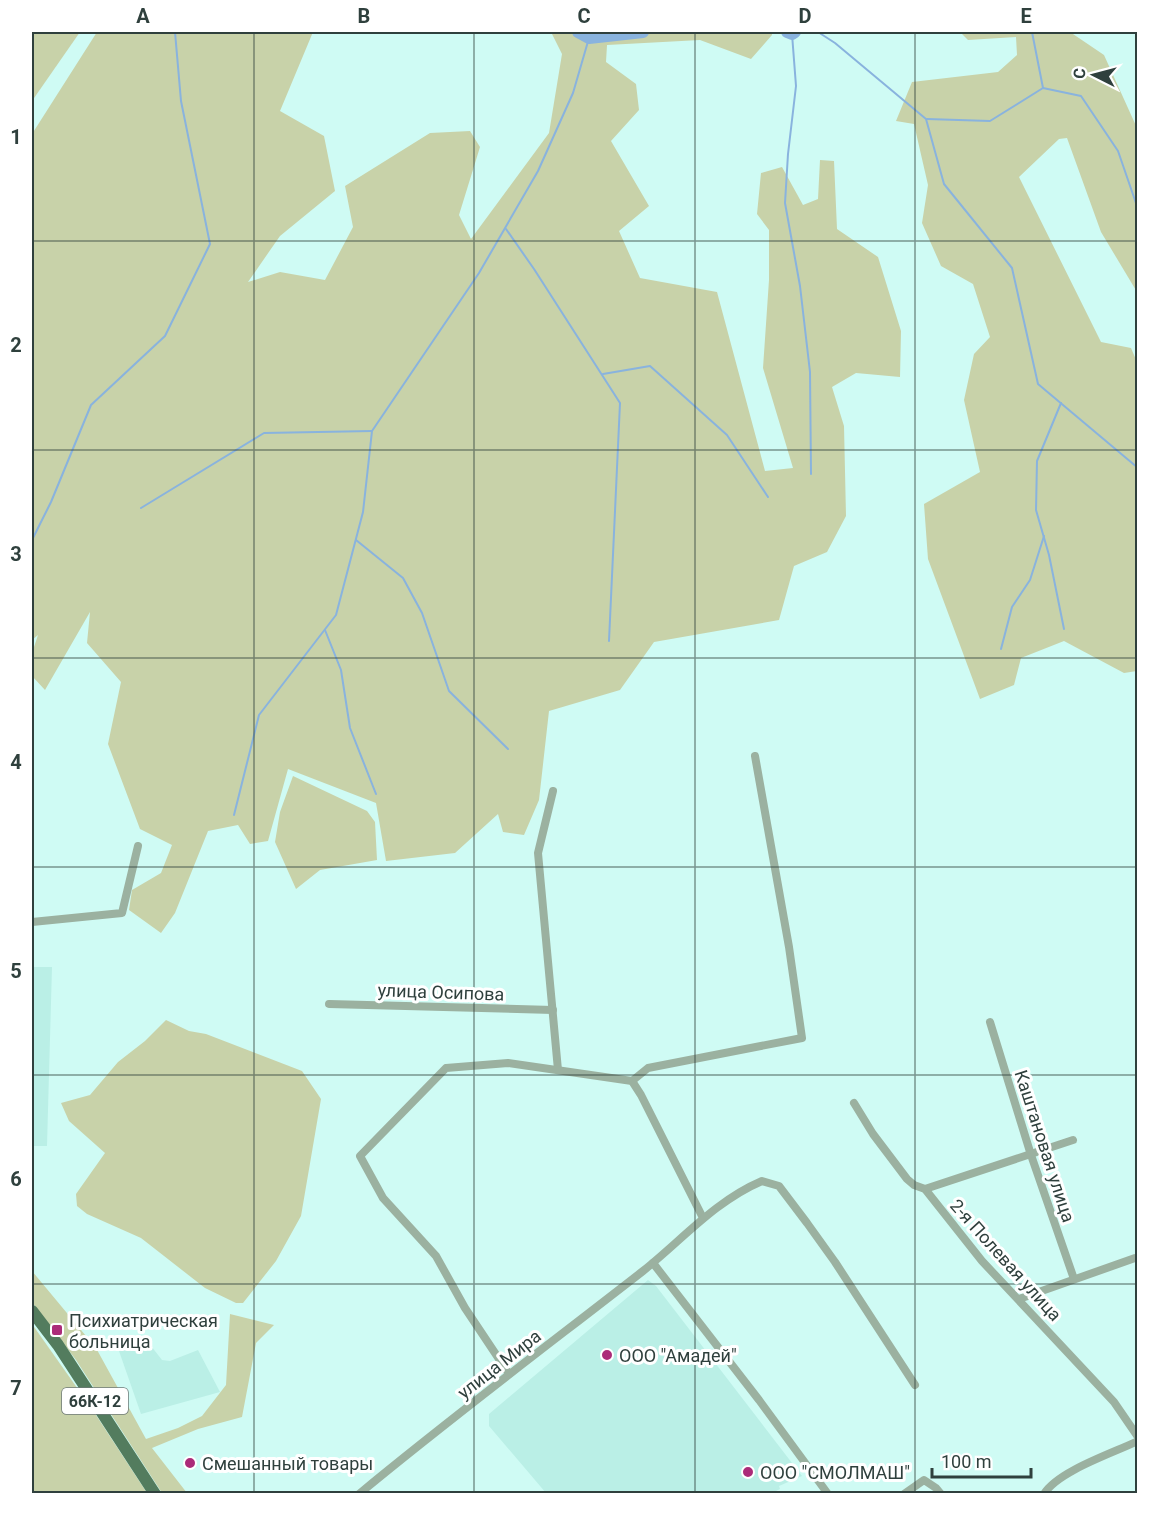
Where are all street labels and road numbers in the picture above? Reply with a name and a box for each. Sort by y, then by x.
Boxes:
street label: улица Осипова [377,979,505,1005]
street label: Каштановая улица [1010,1067,1080,1225]
street label: 2-я Полевая улица [946,1195,1066,1325]
street label: улица Мира [453,1325,545,1403]
road number: 66К-12 [62,1388,128,1414]

